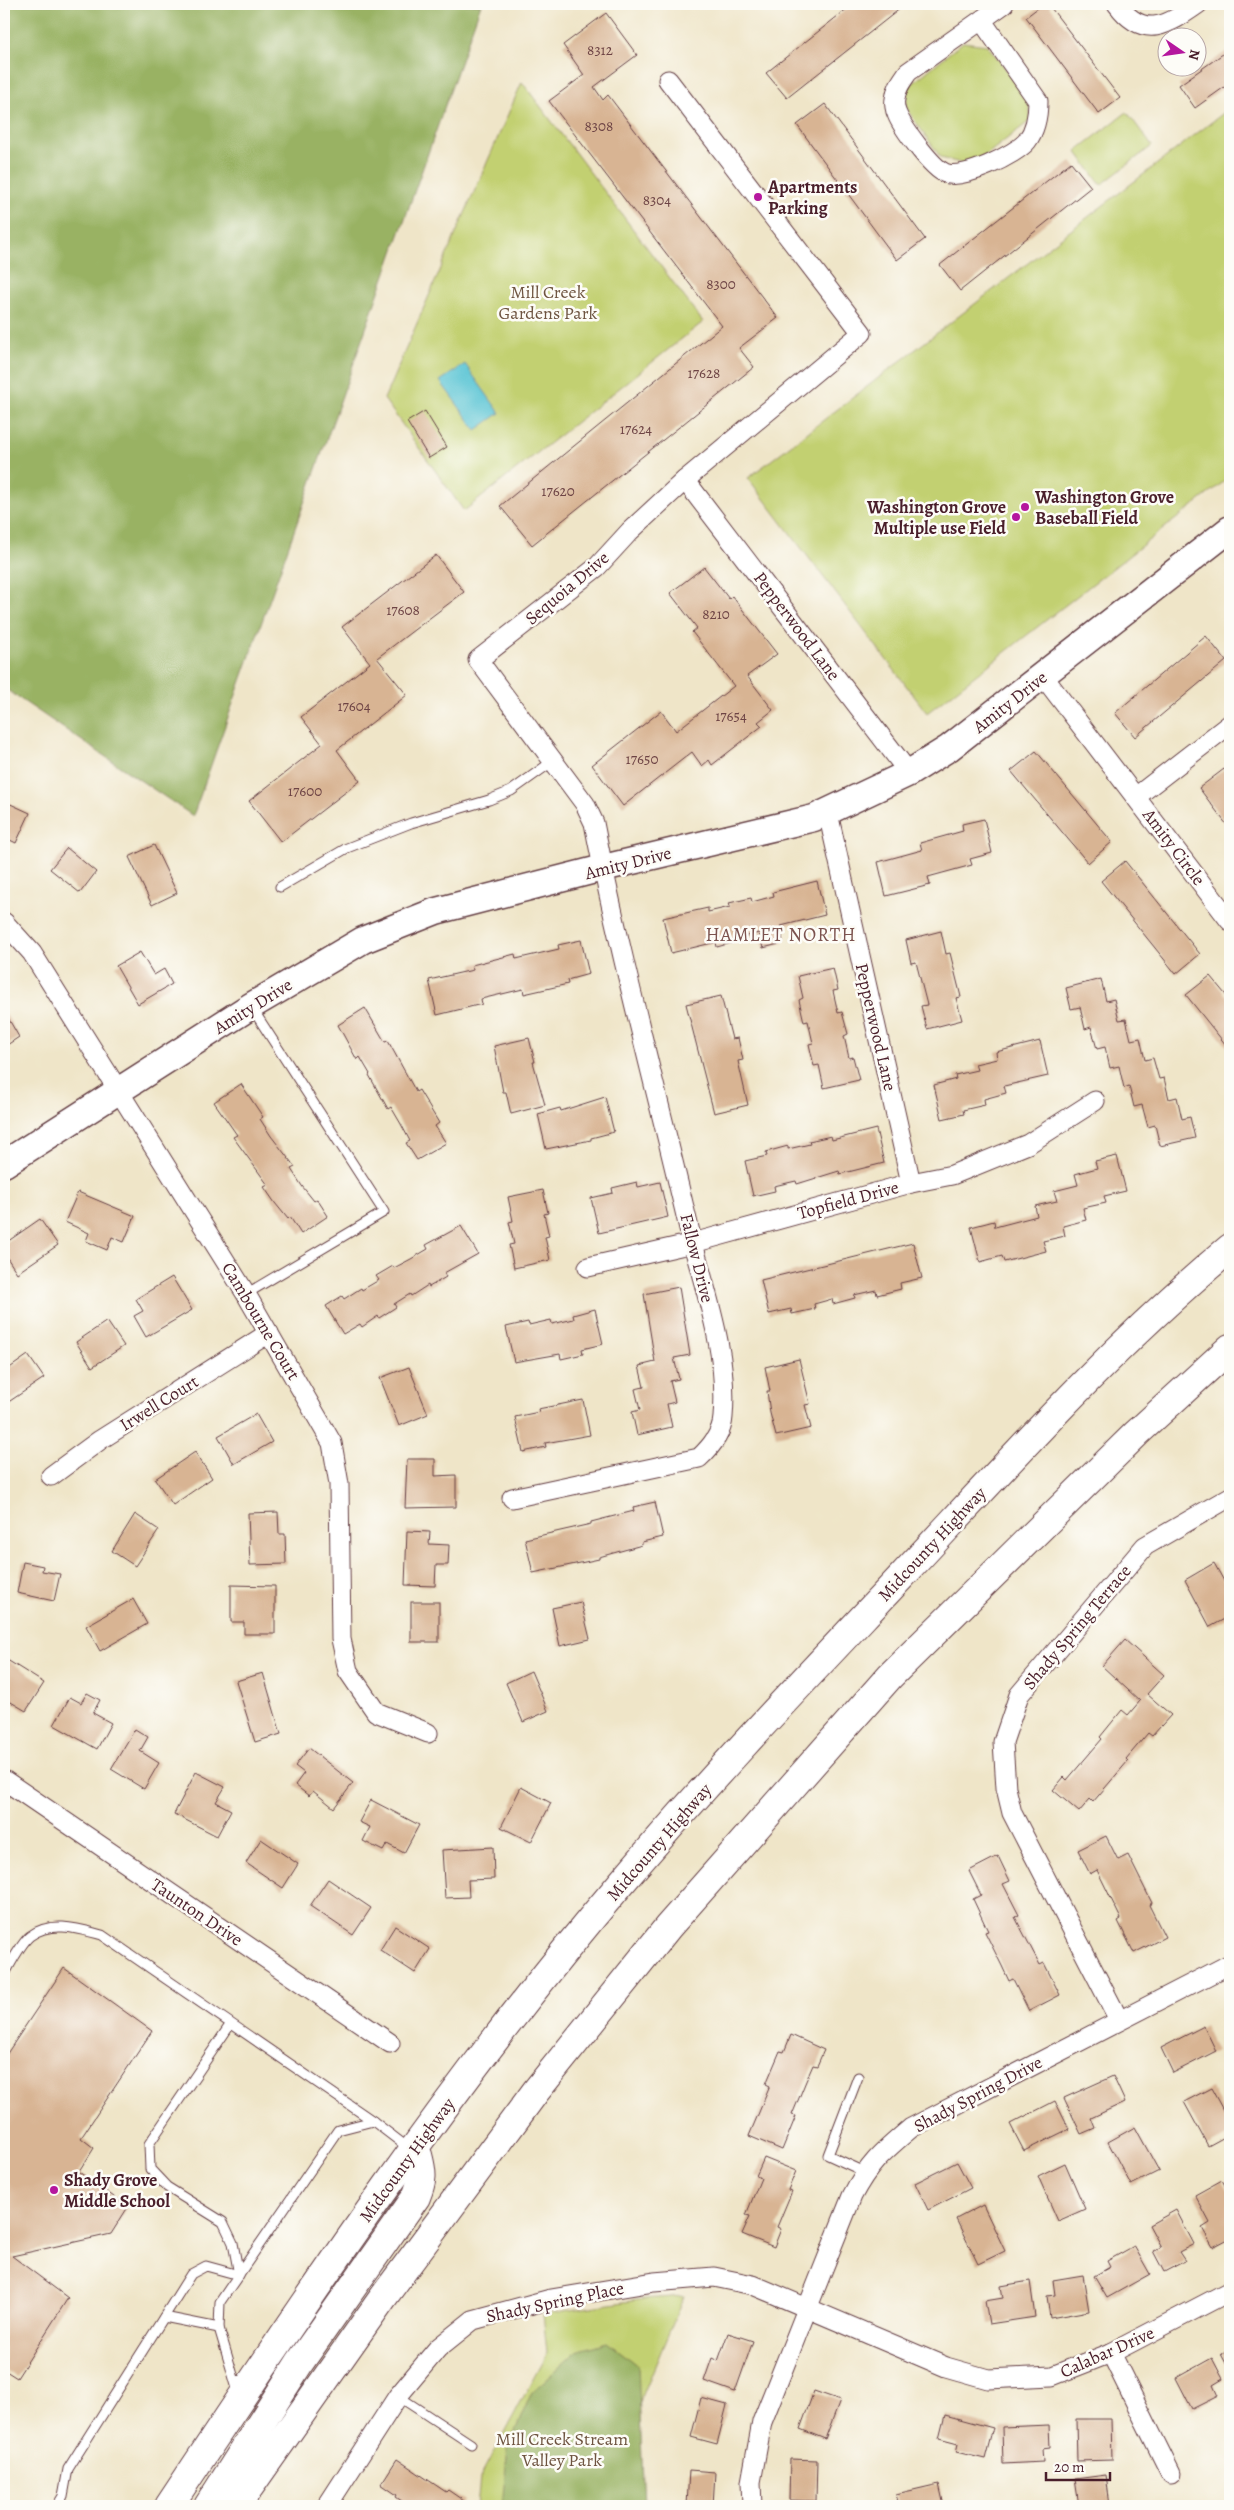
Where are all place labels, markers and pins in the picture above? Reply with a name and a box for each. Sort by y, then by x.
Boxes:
place label: Apartments Parking [767,175,857,220]
marker: Apartments Parking [752,191,764,203]
place label: Washington Grove Baseball Field [1034,485,1174,530]
place label: Washington Grove Multiple use Field [866,495,1006,540]
marker: Washington Grove Baseball Field [1019,501,1031,513]
marker: Washington Grove Multiple use Field [1010,511,1022,523]
place label: Shady Grove Middle School [64,2168,170,2213]
marker: Shady Grove Middle School [48,2184,60,2196]

